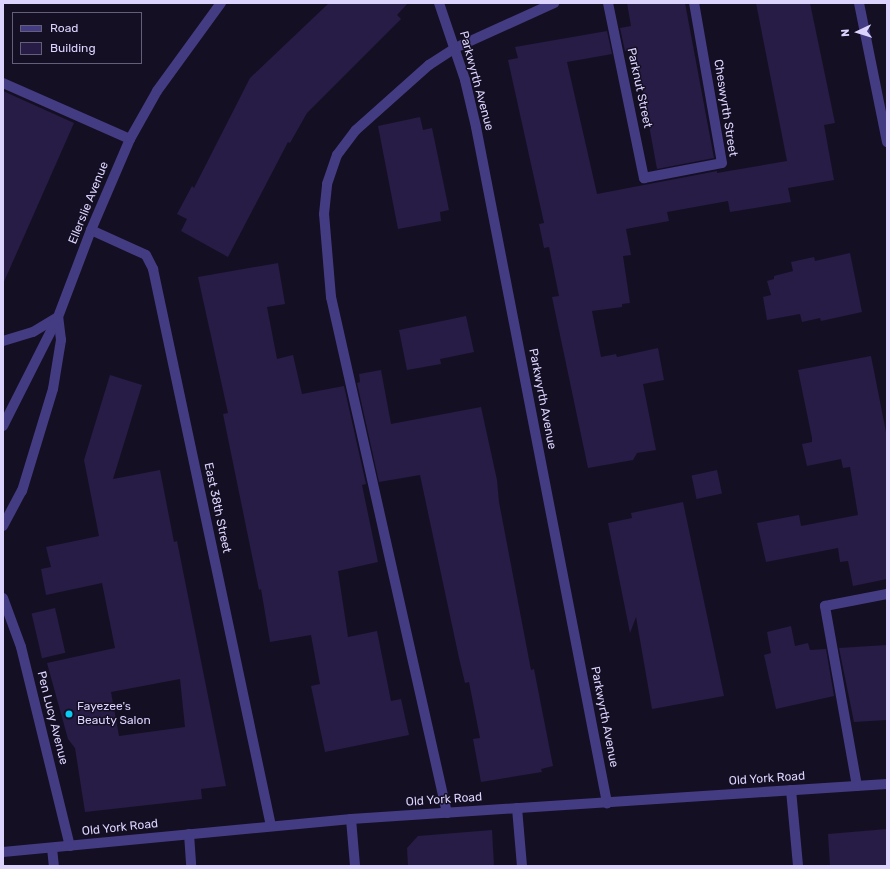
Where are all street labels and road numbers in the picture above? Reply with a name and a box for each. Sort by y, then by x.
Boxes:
street label: Parkwyrth Avenue [456,30,496,132]
street label: Parknut Street [623,47,655,129]
street label: Cheswyrth Street [710,58,740,158]
street label: Ellerslie Avenue [66,160,112,246]
street label: Parkwyrth Avenue [525,347,559,451]
street label: East 38th Street [200,461,234,555]
street label: Parkwyrth Avenue [587,665,621,769]
street label: Pen Lucy Avenue [33,670,71,766]
street label: Old York Road [728,769,806,789]
street label: Old York Road [405,790,483,810]
street label: Old York Road [81,817,159,839]

